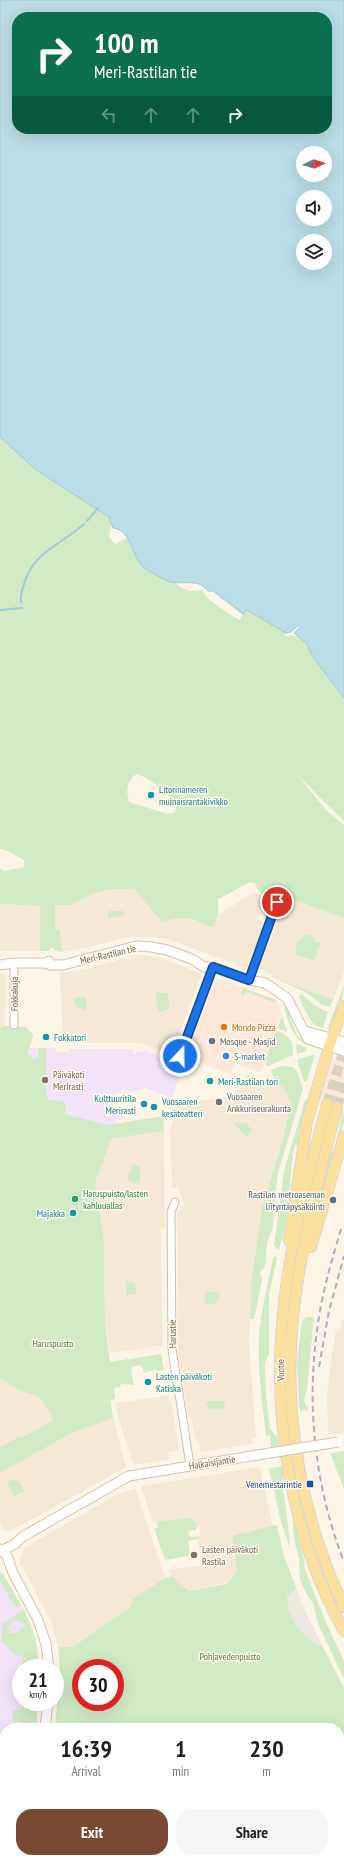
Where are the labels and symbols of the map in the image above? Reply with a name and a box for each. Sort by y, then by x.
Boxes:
north arrow [296,146,332,182]
place label: Litorinameren muinaisrantakivikko [159,783,228,808]
marker: Litorinameren muinaisrantakivikko [146,790,156,800]
pin [260,885,294,919]
street label: Meri-Rastilan tie [79,942,137,967]
street label: Fokkakuja [8,977,21,1011]
place label: Mondo Pizza [232,1021,276,1034]
marker: Mondo Pizza [219,1022,229,1032]
place label: Fokkatori [54,1031,86,1044]
marker: Fokkatori [41,1032,51,1042]
position arrow [159,1035,201,1077]
place label: Mosque - Masjid [220,1035,276,1048]
marker: Mosque - Masjid [207,1036,217,1046]
place label: S-market [234,1050,265,1063]
marker: S-market [221,1051,231,1061]
place label: Päiväkoti Merirasti [53,1068,85,1093]
marker: Päiväkoti Merirasti [40,1075,50,1085]
place label: Meri-Rastilan tori [218,1075,278,1088]
marker: Meri-Rastilan tori [205,1076,215,1086]
place label: Vuosaaren Ankkuriseurakunta [226,1090,291,1115]
place label: Kulttuuritila Merirasti [94,1092,136,1117]
place label: Vuosaaren kesäteatteri [161,1095,203,1120]
marker: Vuosaaren Ankkuriseurakunta [214,1097,224,1107]
marker: Kulttuuritila Merirasti [139,1099,149,1109]
marker: Vuosaaren kesäteatteri [149,1102,159,1112]
place label: Haruspuisto/lasten kahluuallas [83,1187,148,1212]
place label: Rastilan metroaseman liityntäpysäköinti [248,1188,325,1213]
marker: Haruspuisto/lasten kahluuallas [70,1194,80,1204]
marker: Rastilan metroaseman liityntäpysäköinti [328,1195,338,1205]
place label: Majakka [37,1207,65,1220]
marker: Majakka [68,1208,78,1218]
street label: Harustie [166,1319,179,1349]
park label: Haruspuisto [32,1337,74,1350]
street label: Vuotie [274,1359,287,1382]
place label: Lasten päiväkoti Katiska [156,1370,212,1395]
marker: Lasten päiväkoti Katiska [143,1377,153,1387]
street label: Halkaisijantie [188,1452,236,1473]
place label: Venemestarintie [245,1478,302,1491]
marker: Venemestarintie [305,1479,315,1489]
place label: Lasten päiväkoti Rastila [202,1543,258,1568]
marker: Lasten päiväkoti Rastila [189,1550,199,1560]
park label: Pohjavedenpuisto [199,1650,261,1663]
speed limit sign: 30 [72,1659,124,1711]

